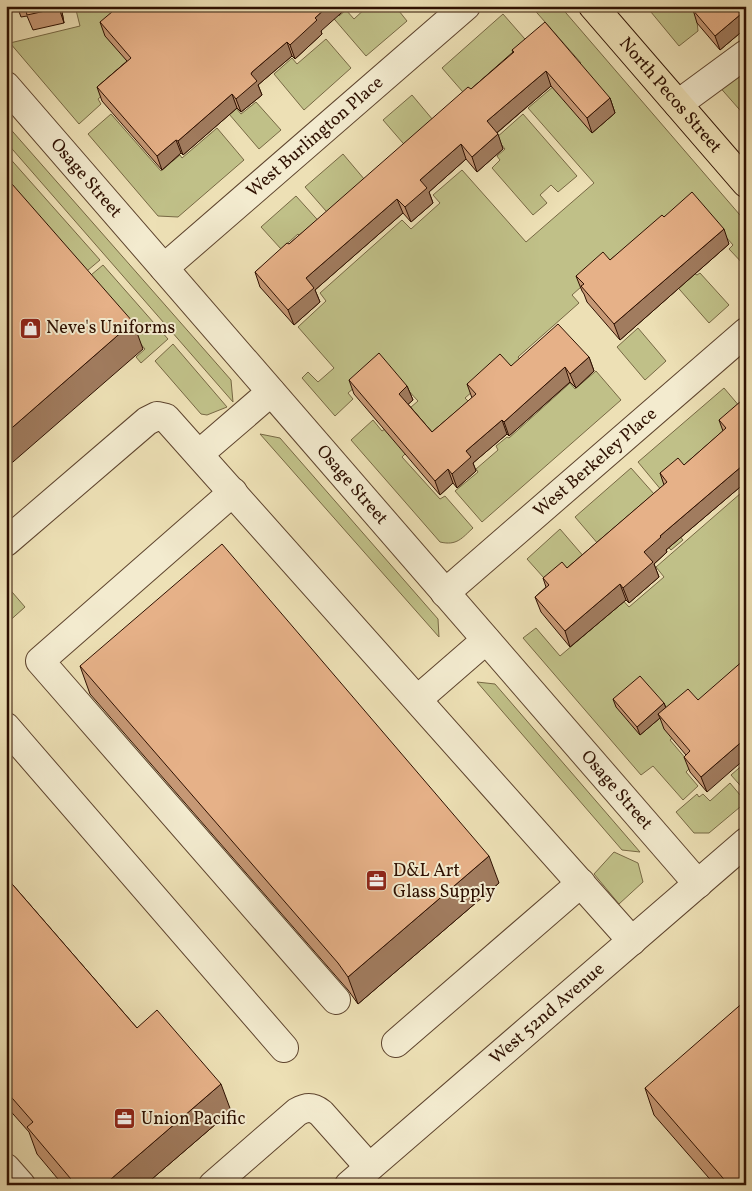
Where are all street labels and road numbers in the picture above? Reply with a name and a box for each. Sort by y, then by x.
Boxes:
street label: North Pecos Street [613,32,727,159]
street label: West Burlington Place [241,70,389,203]
street label: Osage Street [44,133,128,224]
street label: West Berkeley Place [528,402,663,523]
street label: Osage Street [310,440,394,530]
street label: Osage Street [575,745,658,836]
street label: West 52nd Avenue [484,957,610,1070]

